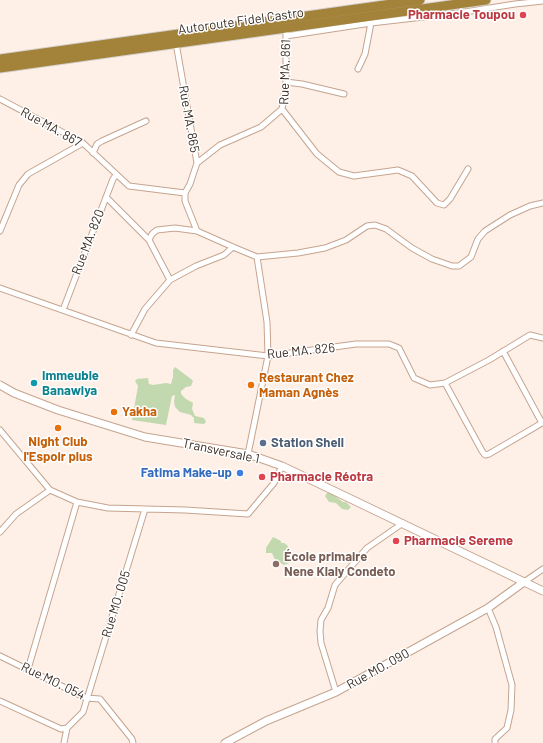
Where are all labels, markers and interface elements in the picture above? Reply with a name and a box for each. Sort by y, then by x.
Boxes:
street label: Autoroute Fidel Castro [177,4,305,38]
place label: Pharmacie Toupou [408,7,515,23]
marker: Pharmacie Toupou [518,10,528,20]
street label: Rue MA. 861 [276,39,294,105]
street label: Rue MA. 865 [175,84,203,154]
street label: Rue MA. 867 [18,104,84,150]
street label: Rue MA. 820 [68,207,108,277]
street label: Rue MA. 826 [266,340,336,362]
place label: Immeuble Banawiya [42,368,99,399]
place label: Restaurant Chez Maman Agnès [259,370,354,401]
marker: Immeuble Banawiya [29,378,39,388]
marker: Restaurant Chez Maman Agnès [246,380,256,390]
place label: Yakha [122,404,157,420]
marker: Yakha [109,407,119,417]
marker: Night Club l'Espoir plus [53,423,63,433]
place label: Night Club l'Espoir plus [23,434,93,465]
street label: Transversale 1 [181,435,261,467]
place label: Station Shell [271,435,344,451]
marker: Station Shell [258,438,268,448]
place label: Fatima Make-up [141,465,232,481]
marker: Fatima Make-up [235,468,245,478]
place label: Pharmacie Réotra [270,469,373,485]
marker: Pharmacie Réotra [257,472,267,482]
place label: Pharmacie Sereme [404,533,513,549]
marker: Pharmacie Sereme [391,536,401,546]
place label: École primaire Nene Klaly Condeto [284,549,396,580]
marker: École primaire Nene Klaly Condeto [271,559,281,569]
street label: Rue MO. 005 [98,569,134,639]
street label: Rue MO. 090 [344,645,412,693]
street label: Rue MO. 054 [19,659,87,703]

